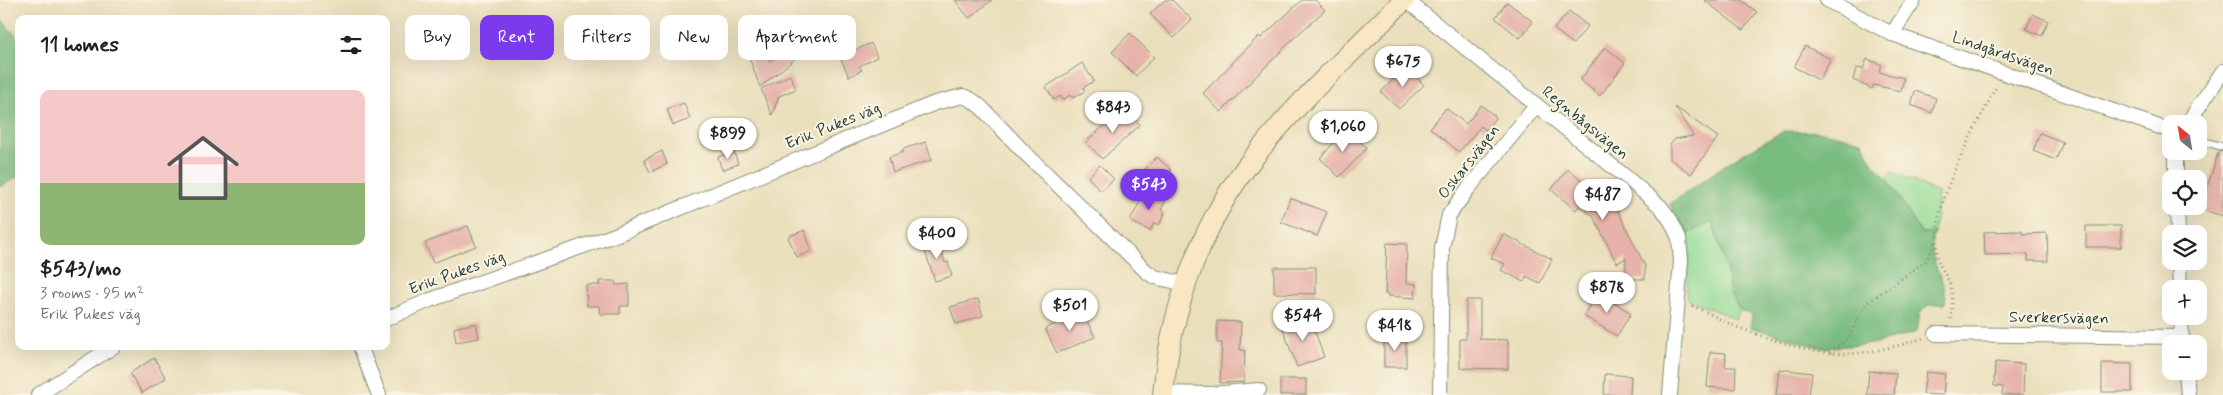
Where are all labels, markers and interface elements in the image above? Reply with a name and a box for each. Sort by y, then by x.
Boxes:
chip: Buy [405,15,470,60]
chip: Rent [480,15,554,60]
chip: Filters [564,15,650,60]
chip: New [660,15,728,60]
chip: Apartment [738,15,856,60]
street label: Lindgårdsvägen [1949,27,2057,81]
text: 11 homes [40,31,119,59]
icon: filters [337,31,365,59]
pin: $675 [1373,46,1433,88]
text: $675 [1386,51,1420,72]
street label: Regnbågsvägen [1537,81,1633,165]
pin: $843 [1083,92,1143,134]
street label: Erik Pukes väg [782,97,884,155]
text: $843 [1096,97,1130,118]
pin: $1,060 [1302,110,1384,153]
north arrow [2162,115,2208,160]
map controls [2162,115,2207,380]
text: $1,060 [1320,116,1366,137]
pin: $899 [698,118,758,160]
street label: Oskarsvägen [1433,120,1505,204]
icon: home [158,123,248,213]
text: $899 [710,123,746,144]
pin: $543 [1119,168,1179,211]
button: locate [2162,170,2207,215]
text: $543 [1131,174,1167,195]
pin: $487 [1573,178,1633,221]
text: $487 [1585,184,1621,205]
pin: $400 [907,218,967,260]
text: $400 [918,223,956,244]
button: layers [2162,225,2207,270]
street label: Erik Pukes väg [406,246,508,300]
text: $543/mo [40,255,121,283]
pin: $878 [1577,272,1637,314]
text: $878 [1589,277,1625,298]
button: + [2162,280,2207,325]
text: 3 rooms · 95 m² [40,283,144,304]
pin: $501 [1040,290,1100,332]
text: $501 [1053,295,1087,316]
pin: $544 [1273,300,1333,342]
text: Erik Pukes väg [40,304,141,325]
text: $544 [1284,305,1322,326]
street label: Sverkersvägen [2009,307,2109,329]
pin: $418 [1365,310,1425,352]
text: $418 [1378,315,1412,336]
button: − [2162,335,2207,380]

